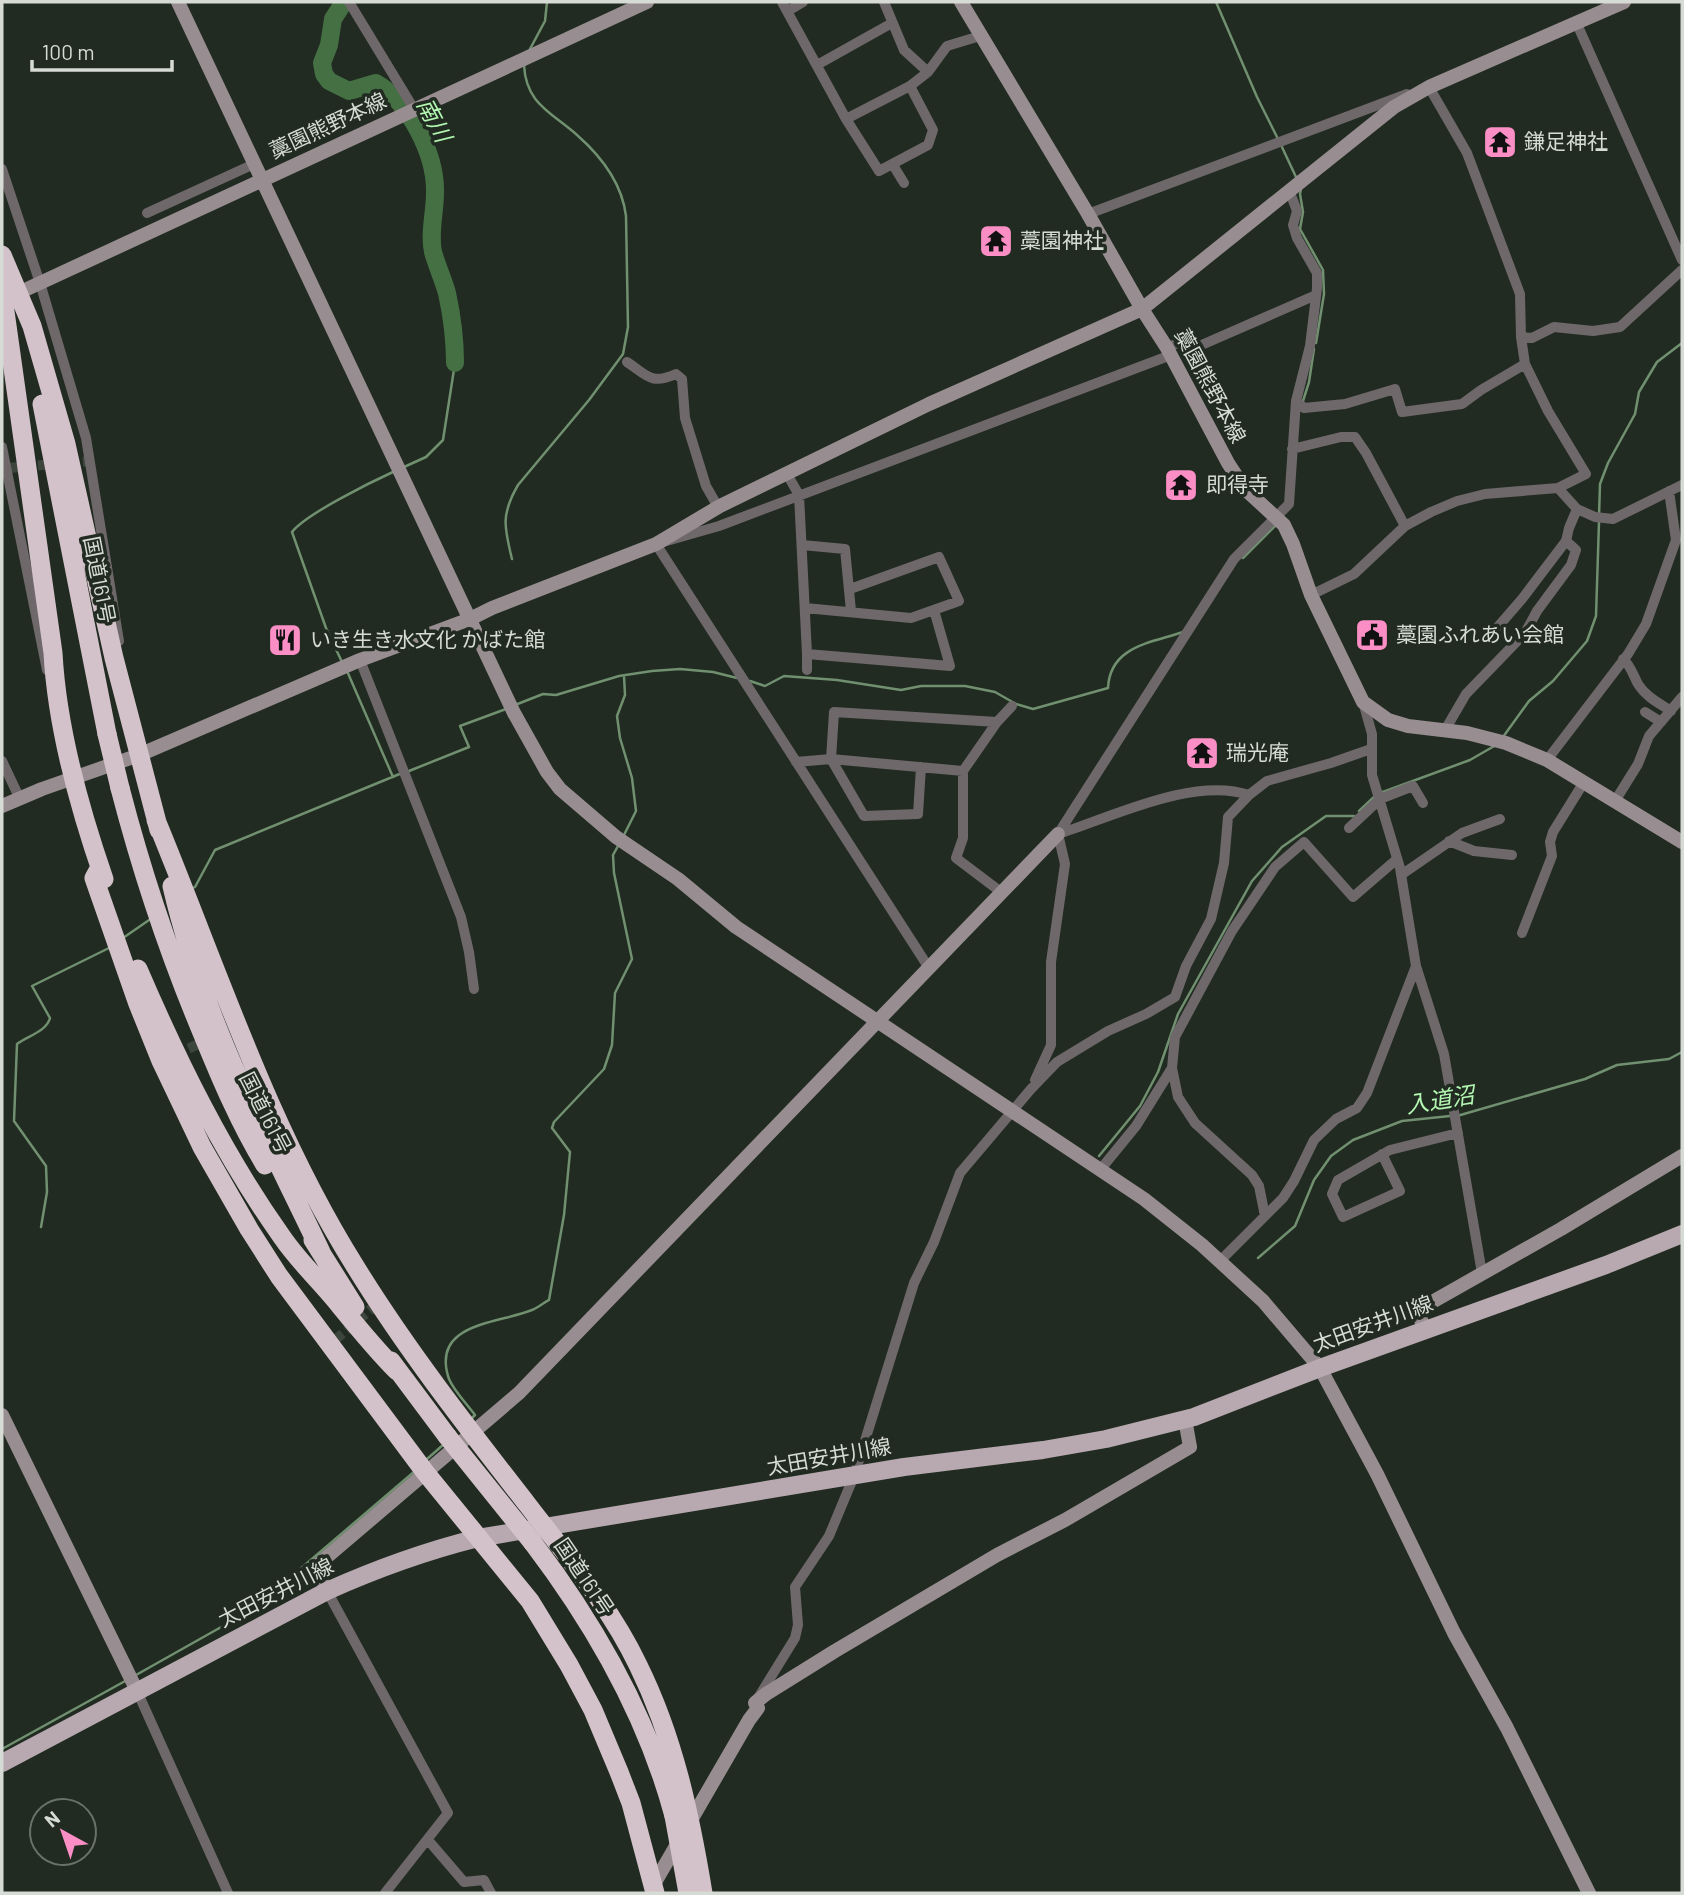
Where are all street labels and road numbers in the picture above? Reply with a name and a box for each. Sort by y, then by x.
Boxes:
street label: 藁園熊野本線 [265,87,390,163]
street label: 藁園熊野本線 [1171,324,1252,447]
street label: 国道161号 [80,534,121,625]
street label: 国道161号 [235,1067,297,1157]
street label: 太田安井川線 [1309,1289,1436,1356]
street label: 太田安井川線 [765,1432,893,1479]
street label: 国道161号 [550,1533,620,1620]
street label: 太田安井川線 [214,1552,337,1631]

